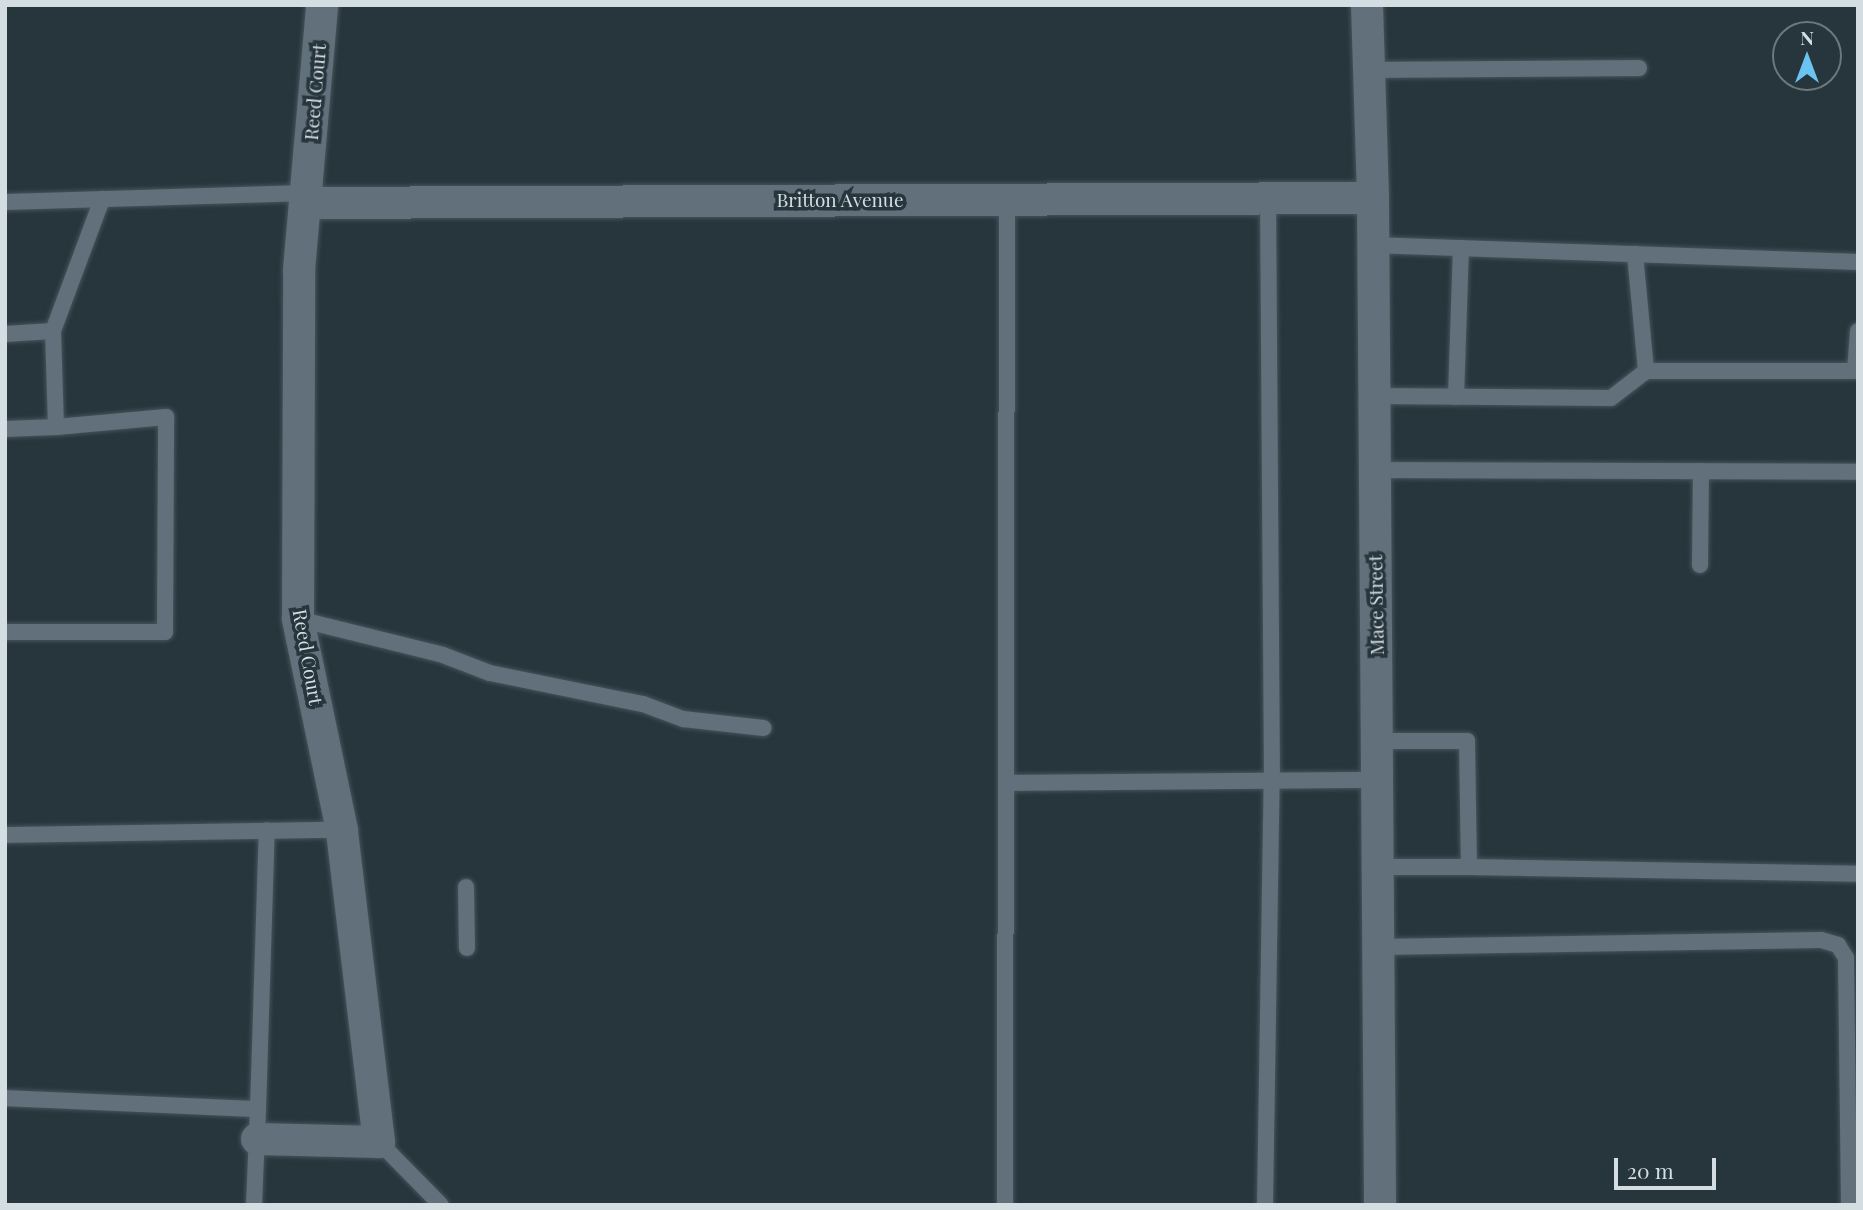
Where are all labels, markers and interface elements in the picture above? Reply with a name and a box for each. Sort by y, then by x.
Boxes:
north arrow [1772,21,1842,91]
text: N [1800,24,1814,50]
street label: Reed Court [299,43,331,141]
street label: Britton Avenue [776,189,904,211]
street label: Mace Street [1364,555,1388,655]
street label: Reed Court [288,607,328,707]
scale bar [1618,1144,1720,1188]
text: 20 m [1627,1156,1674,1184]

